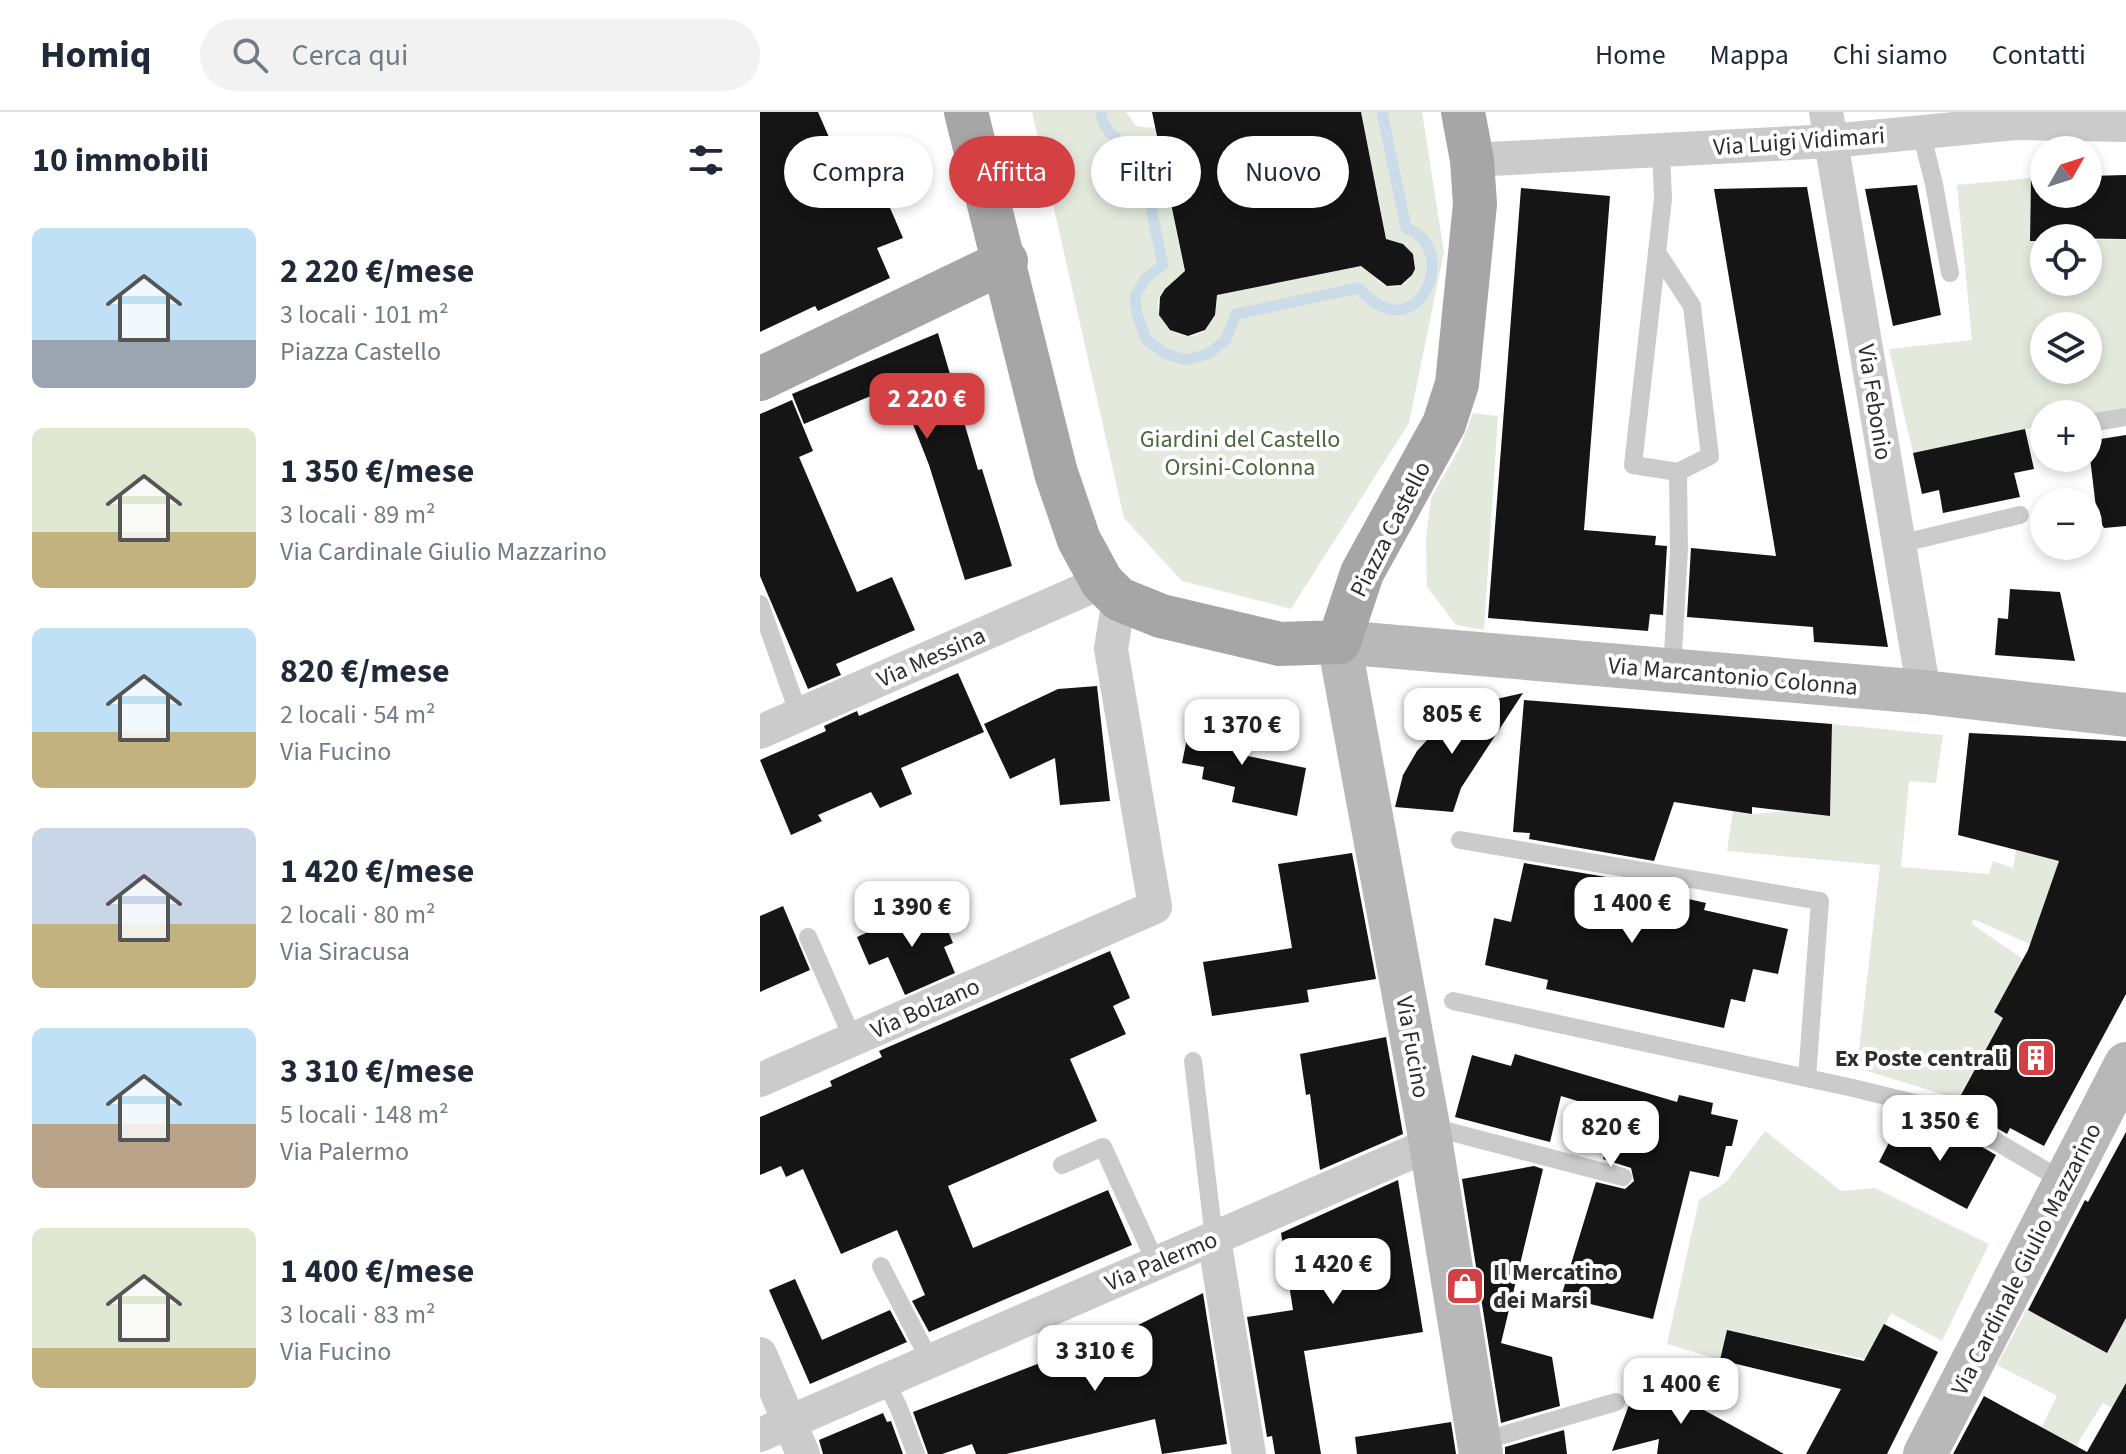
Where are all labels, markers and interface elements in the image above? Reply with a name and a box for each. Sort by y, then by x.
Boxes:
search box [200,19,760,91]
text: Homiq [40,28,152,82]
icon: search [228,33,272,77]
text: Cerca qui [292,34,409,77]
text: Home [1595,35,1666,75]
text: Mappa [1710,35,1789,75]
text: Chi siamo [1833,35,1948,75]
text: Contatti [1992,35,2086,75]
street label: Via Luigi Vidimari [1712,118,1886,165]
text: 10 immobili [32,136,209,185]
chip: Compra [784,136,933,208]
chip: Affitta [949,136,1075,208]
chip: Filtri [1091,136,1201,208]
chip: Nuovo [1217,136,1349,208]
north arrow [2030,136,2102,208]
map controls [2030,136,2102,560]
icon: filters [684,138,728,182]
button: locate [2030,224,2102,296]
text: 2 220 €/mese [280,247,474,296]
icon: home [96,260,192,356]
text: 3 locali · 101 m² [280,296,449,333]
button: layers [2030,312,2102,384]
text: Piazza Castello [280,333,441,370]
street label: Via Febonio [1848,342,1901,463]
pin: 2 220 € [853,373,1001,441]
text: 2 220 € [887,380,967,417]
button: + [2030,400,2102,472]
park label: Giardini del Castello Orsini-Colonna [1140,422,1340,485]
text: 1 350 €/mese [280,447,474,496]
street label: Piazza Castello [1341,455,1440,603]
icon: home [96,460,192,556]
button: − [2030,488,2102,560]
text: 3 locali · 89 m² [280,496,436,533]
text: Via Cardinale Giulio Mazzarino [280,533,607,570]
street label: Via Messina [871,618,991,697]
text: 820 €/mese [280,647,450,696]
street label: Via Marcantonio Colonna [1607,648,1859,705]
icon: home [96,660,192,756]
pin: 805 € [1396,688,1508,756]
text: 805 € [1422,695,1482,732]
text: 2 locali · 54 m² [280,696,436,733]
pin: 1 370 € [1168,699,1316,767]
text: 1 370 € [1202,706,1282,743]
text: Via Fucino [280,733,391,770]
text: 1 420 €/mese [280,847,474,896]
icon: home [96,860,192,956]
pin: 1 400 € [1558,877,1706,945]
pin: 1 390 € [838,881,986,949]
text: 1 400 € [1592,884,1672,921]
text: 1 390 € [872,888,952,925]
text: 2 locali · 80 m² [280,896,436,933]
text: Via Siracusa [280,933,410,970]
street label: Via Bolzano [865,969,985,1048]
street label: Via Fucino [1386,993,1439,1101]
building icon: Ex Poste centrali [2015,1037,2057,1079]
place label: Ex Poste centrali [1835,1041,2008,1076]
text: 3 310 €/mese [280,1047,474,1096]
icon: home [96,1060,192,1156]
pin: 1 350 € [1866,1095,2014,1163]
text: 5 locali · 148 m² [280,1096,449,1133]
pin: 820 € [1555,1101,1667,1169]
text: 1 350 € [1900,1102,1980,1139]
text: 820 € [1581,1108,1641,1145]
street label: Via Cardinale Giulio Mazzarino [1942,1117,2111,1402]
text: Via Palermo [280,1133,409,1170]
street label: Via Palermo [1100,1222,1223,1301]
pin: 1 420 € [1259,1238,1407,1306]
text: 1 420 € [1293,1245,1373,1282]
text: 1 400 €/mese [280,1247,474,1296]
place label: Il Mercatino dei Marsi [1493,1255,1618,1318]
icon: home [96,1260,192,1356]
shop icon: Il Mercatino dei Marsi [1444,1265,1486,1307]
text: 3 locali · 83 m² [280,1296,436,1333]
pin: 3 310 € [1021,1325,1169,1393]
text: 3 310 € [1055,1332,1135,1369]
text: Via Fucino [280,1333,391,1370]
pin: 1 400 € [1607,1358,1755,1426]
text: 1 400 € [1641,1365,1721,1402]

